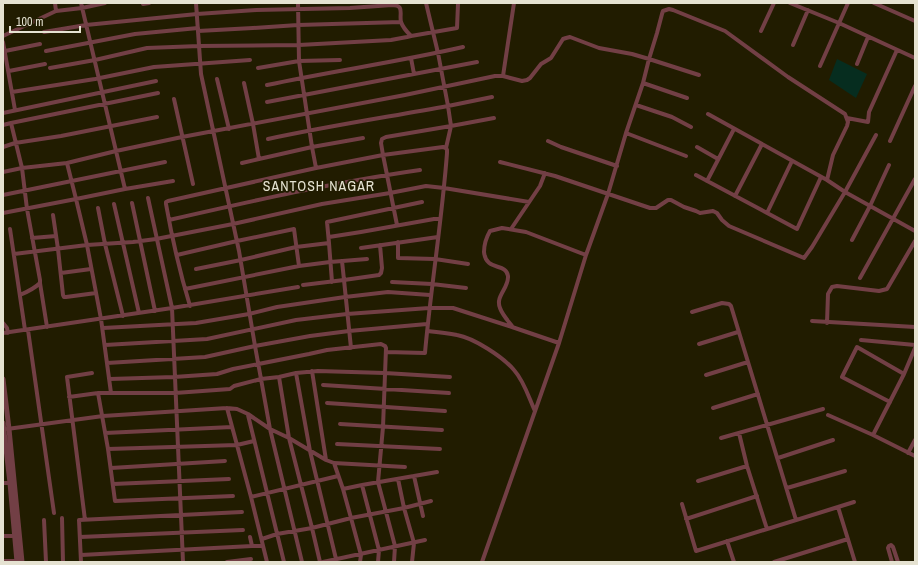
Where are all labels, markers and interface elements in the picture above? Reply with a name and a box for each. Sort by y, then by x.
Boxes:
scale bar [10,8,80,34]
text: 100 m [16,14,43,30]
district label: SANTOSH NAGAR [263,177,375,195]

